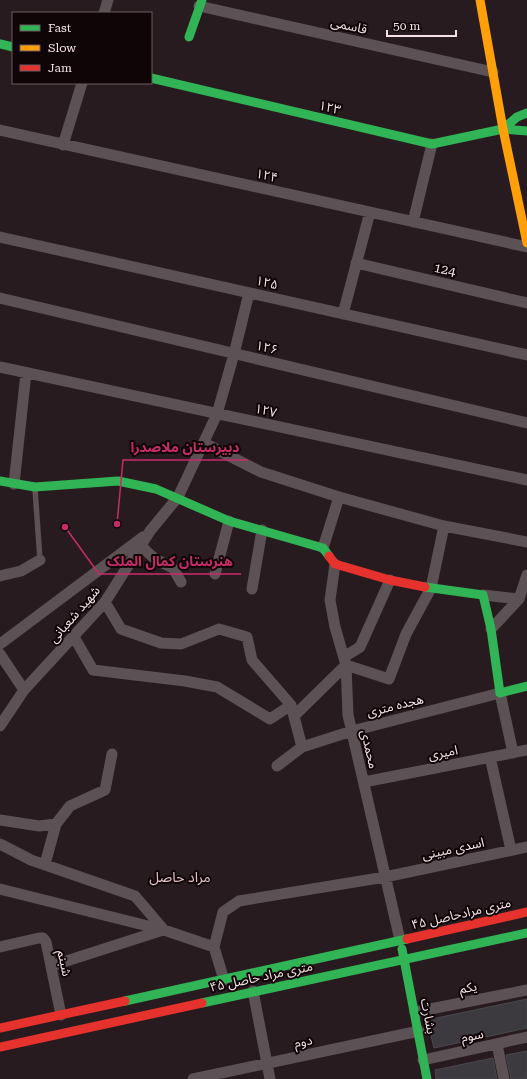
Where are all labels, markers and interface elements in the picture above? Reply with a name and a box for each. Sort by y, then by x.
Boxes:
legend [12,12,152,84]
scale bar [387,12,456,38]
street label: قاسمی [329,14,369,38]
text: 50 m [393,19,420,33]
text: Fast [48,21,72,35]
text: Slow [48,41,76,55]
text: Jam [48,61,72,75]
street label: ۱۲۳ [317,98,342,117]
street label: ۱۲۴ [254,166,279,185]
street label: 124 [433,260,458,279]
street label: ۱۲۵ [254,273,279,292]
street label: ۱۲۶ [254,338,279,357]
street label: ۱۲۷ [253,401,279,420]
callout: دبیرستان ملاصدرا [123,434,248,460]
text: دبیرستان ملاصدرا [130,439,240,456]
callout: هنرستان کمال الملک [99,548,241,574]
text: هنرستان کمال الملک [107,553,233,570]
street label: شهید شعبانی [46,583,104,646]
street label: هجده متری [365,691,425,721]
street label: محمدی [357,728,381,770]
street label: امیری [427,742,459,764]
street label: اسدی مبینی [420,835,486,863]
district label: مراد حاصل [149,869,211,886]
street label: ۴۵ متری مرادحاصل [410,895,513,933]
street label: شبنم [51,949,75,978]
street label: ۴۵ متری مراد حاصل [208,958,314,996]
street label: یکم [458,978,479,999]
street label: بشارت [418,997,439,1035]
street label: سوم [459,1026,485,1047]
street label: دوم [293,1032,314,1053]

